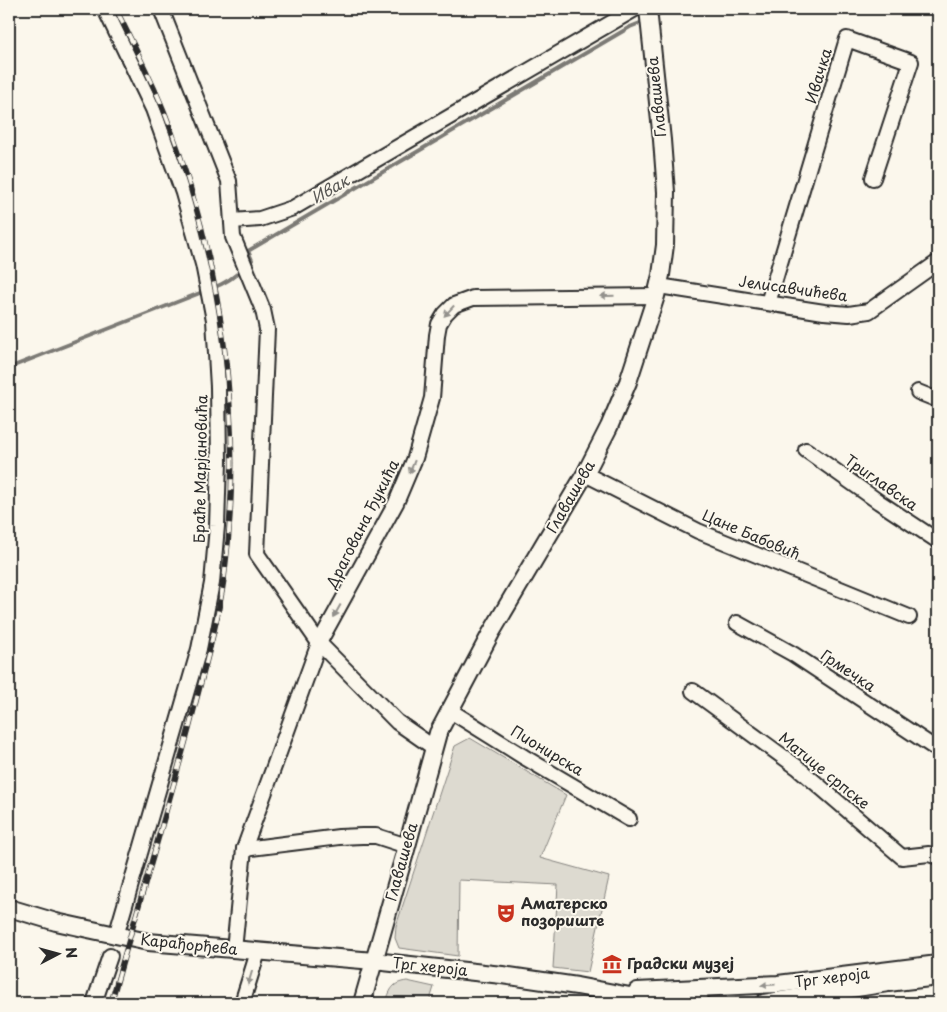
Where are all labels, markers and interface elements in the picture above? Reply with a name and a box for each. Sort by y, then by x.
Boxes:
street label: Ивачка [798,44,837,106]
street label: Главашева [640,55,671,138]
water label: Ивак [306,167,354,209]
street label: Јелисавчићева [737,268,850,307]
one-way arrow [599,292,615,300]
one-way arrow [443,305,455,317]
street label: Браће Марјановића [187,394,212,543]
street label: Триглавска [841,448,924,516]
street label: Драгована Ђукића [319,454,404,593]
street label: Главашева [540,455,600,537]
one-way arrow [407,460,415,474]
street label: Цане Бабовић [699,503,804,565]
one-way arrow [332,604,341,617]
street label: Грмечка [817,643,881,697]
street label: Пионирска [507,719,589,781]
street label: Матице српске [774,726,875,814]
street label: Главашева [378,819,423,904]
place label: Аматерско позориште [521,891,608,931]
theatre icon: Аматерско позориште [495,902,517,924]
street label: Карађорђева [139,927,240,960]
north arrow [32,930,82,980]
text: N [60,946,82,959]
street label: Трг хероја [391,950,470,981]
place label: Градски музеј [627,951,734,974]
museum icon: Градски музеј [601,953,623,975]
street label: Трг хероја [793,960,871,993]
one-way arrow [245,970,253,985]
one-way arrow [760,981,776,989]

